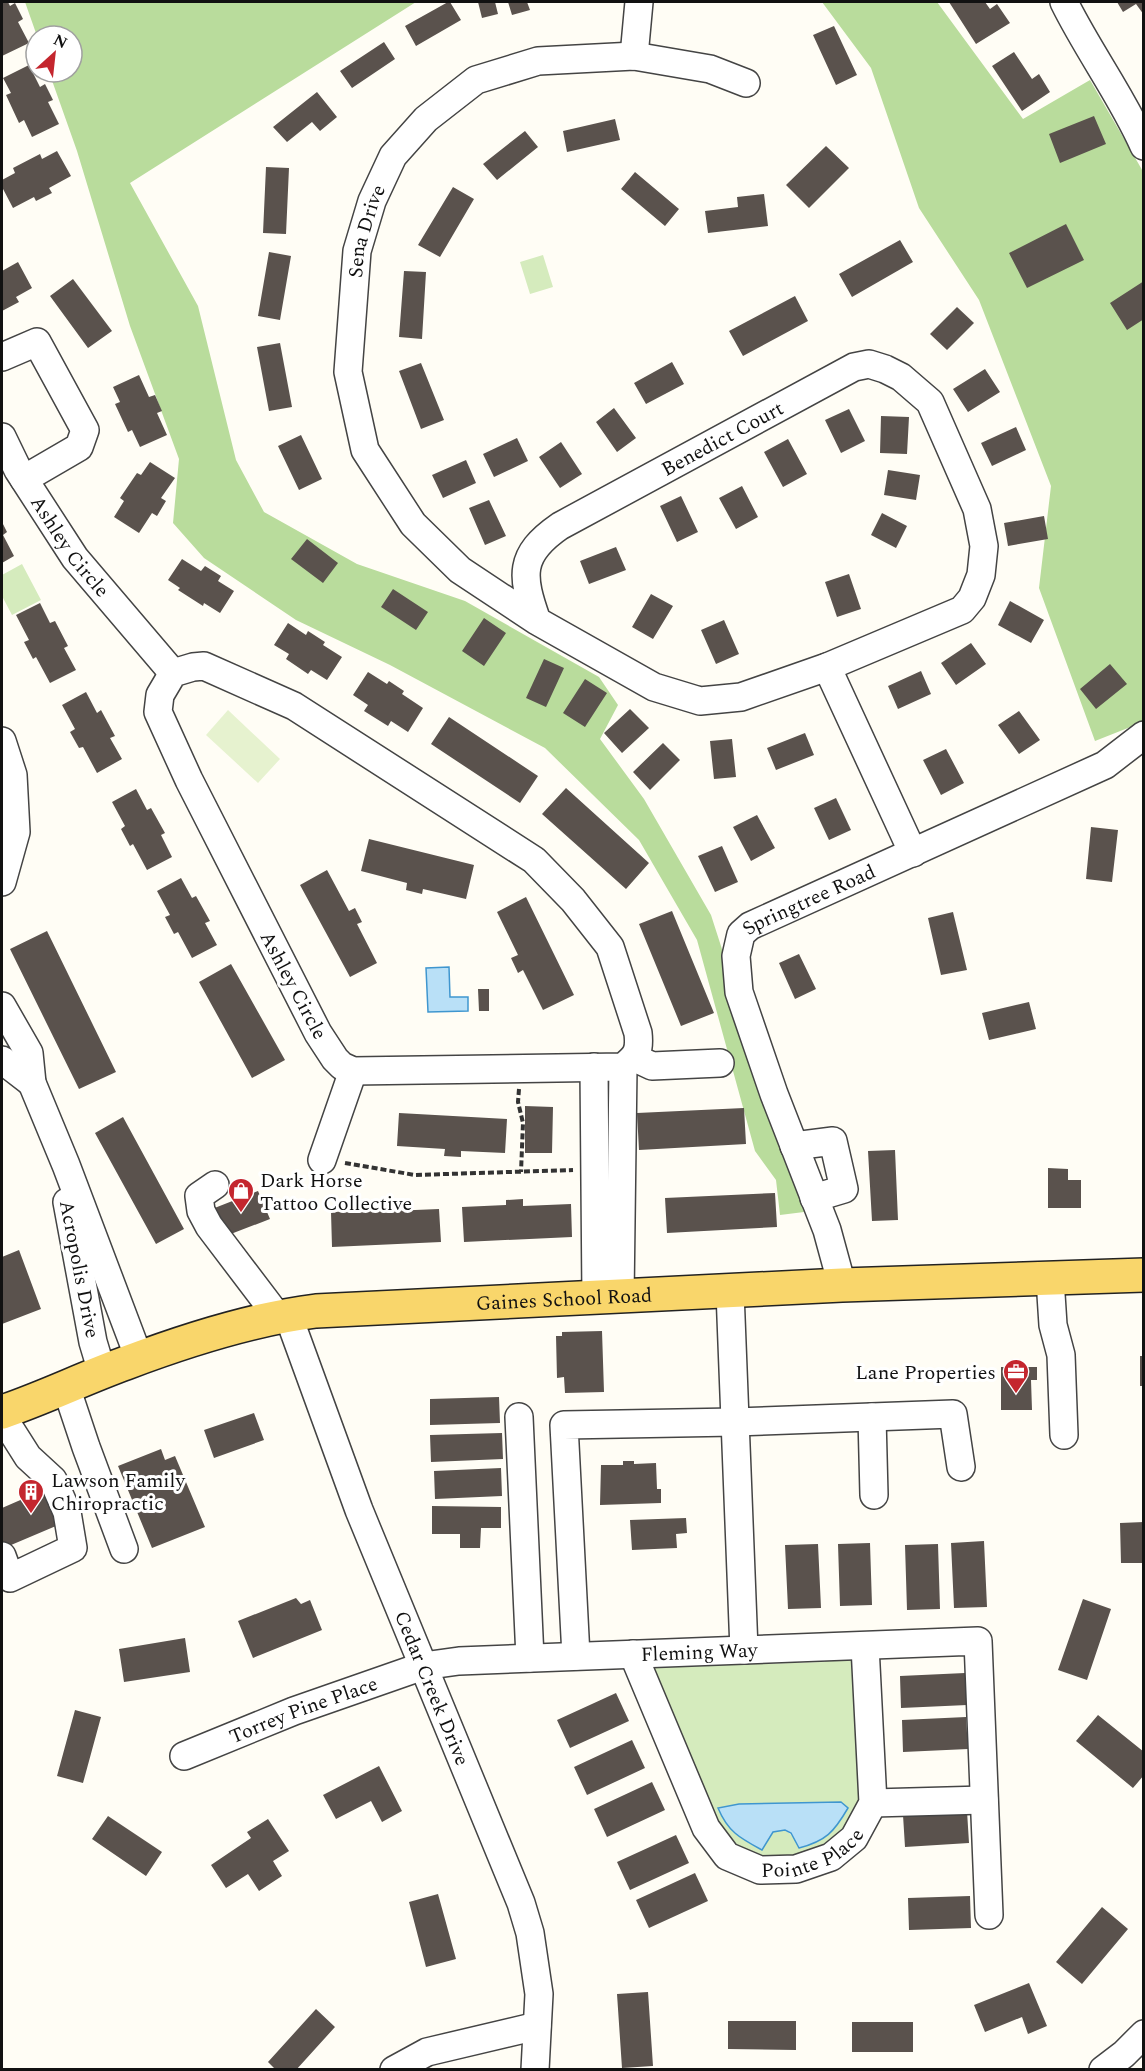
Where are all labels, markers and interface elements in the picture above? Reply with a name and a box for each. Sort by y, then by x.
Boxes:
north arrow [24,24,84,84]
text: N [49,28,72,55]
street label: Sena Drive [341,180,394,279]
street label: Benedict Court [656,394,789,485]
street label: Ashley Circle [22,490,116,604]
street label: Springtree Road [735,857,881,943]
street label: Ashley Circle [252,926,334,1045]
place label: Dark Horse Tattoo Collective [260,1166,412,1219]
shop icon: Dark Horse Tattoo Collective [226,1176,256,1214]
street label: Acropolis Drive [51,1198,107,1341]
street label: Gaines School Road [475,1280,653,1319]
office icon: Lane Properties [1001,1357,1031,1395]
place label: Lane Properties [855,1358,996,1388]
place label: Lawson Family Chiropractic [51,1466,186,1519]
building icon: Lawson Family Chiropractic [16,1477,46,1515]
street label: Cedar Creek Drive [386,1606,477,1770]
street label: Fleming Way [640,1635,759,1670]
street label: Torrey Pine Place [225,1669,382,1752]
street label: Pointe Place [761,1823,872,1886]

